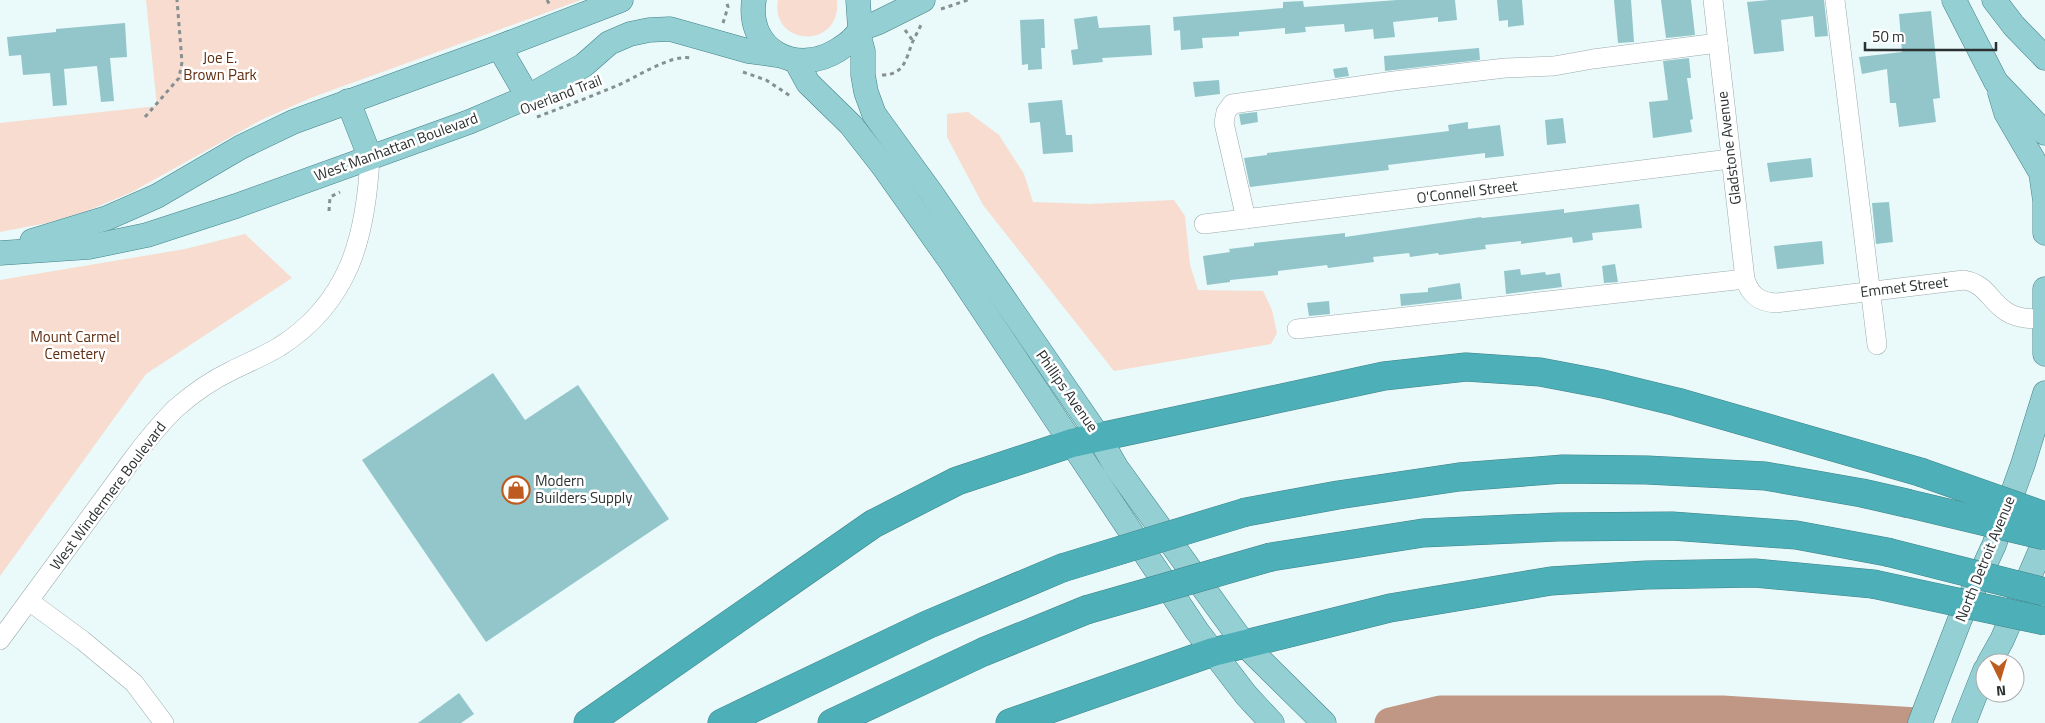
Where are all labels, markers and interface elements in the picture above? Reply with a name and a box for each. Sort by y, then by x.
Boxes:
scale bar [1865,20,1996,52]
text: 50 m [1872,25,1905,48]
park label: Joe E. Brown Park [183,46,257,86]
street label: Overland Trail [517,68,605,121]
street label: Gladstone Avenue [1710,90,1747,206]
street label: West Manhattan Boulevard [311,106,481,187]
street label: O'Connell Street [1415,174,1519,209]
street label: Emmet Street [1859,270,1950,303]
park label: Mount Carmel Cemetery [30,325,120,365]
street label: Phillips Avenue [1031,345,1104,436]
street label: West Windermere Boulevard [44,416,171,575]
place label: Modern Builders Supply [535,469,633,509]
shop icon: Modern Builders Supply [501,475,531,505]
street label: North Detroit Avenue [1949,492,2020,625]
north arrow [1975,653,2025,703]
text: N [1995,681,2007,702]

